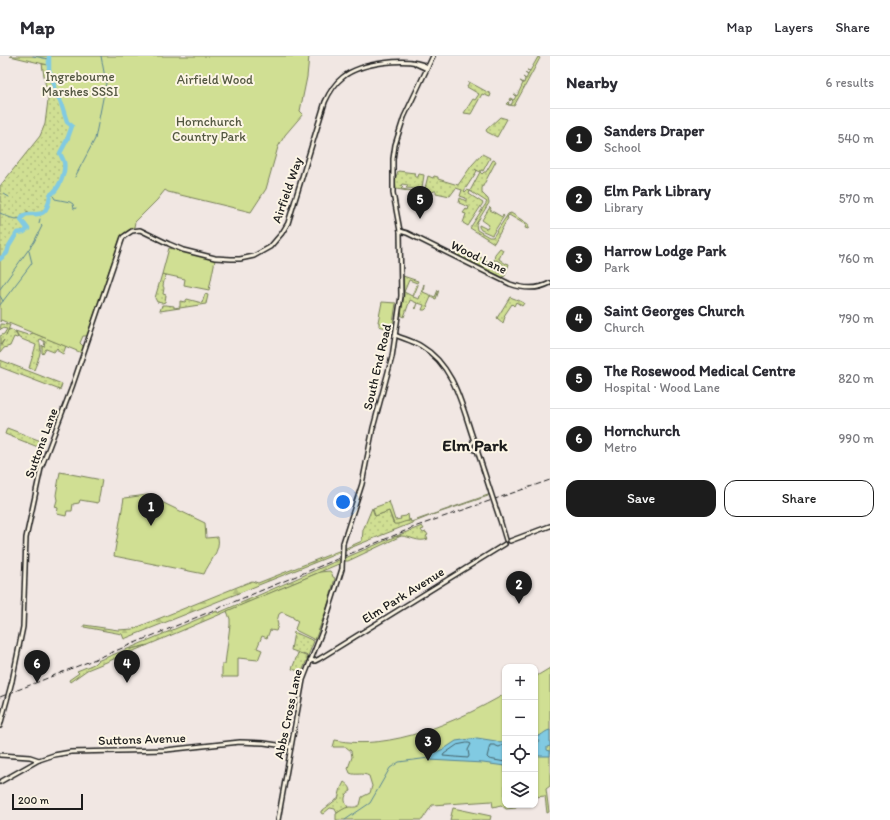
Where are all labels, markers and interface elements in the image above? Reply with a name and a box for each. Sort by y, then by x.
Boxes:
text: Map [20,16,55,39]
text: Map [727,19,752,36]
text: Layers [774,19,813,36]
text: Share [835,19,870,36]
park label: Ingrebourne Marshes SSSI [42,69,118,99]
park label: Airfield Wood [177,72,253,87]
text: Nearby [566,72,618,92]
text: 6 results [826,75,874,90]
park label: Hornchurch Country Park [172,114,246,144]
text: Sanders Draper [604,122,704,140]
text: 1 [576,131,582,146]
text: 540 m [837,131,874,146]
text: School [604,140,641,155]
street label: Airfield Way [269,155,305,225]
text: Elm Park Library [604,182,711,200]
pin: 5 [407,186,433,219]
text: 2 [576,191,582,206]
text: 570 m [839,191,874,206]
text: Library [604,200,643,215]
street label: Wood Lane [449,237,509,277]
text: Harrow Lodge Park [604,242,726,260]
text: 3 [575,251,583,266]
text: 760 m [839,251,874,266]
text: Park [604,260,630,275]
text: Saint Georges Church [604,302,744,320]
text: 4 [575,311,583,326]
text: 790 m [839,311,874,326]
text: Church [604,320,645,335]
street label: South End Road [360,322,394,412]
text: The Rosewood Medical Centre [604,362,796,380]
text: 5 [576,371,582,386]
text: 820 m [838,371,874,386]
text: Hospital · Wood Lane [604,380,720,395]
street label: Suttons Lane [21,406,61,480]
text: Hornchurch [604,422,680,440]
text: 6 [576,431,582,446]
text: 990 m [839,431,874,446]
district label: Elm Park [442,435,508,455]
text: Metro [604,440,637,455]
button: Save [566,480,716,517]
button: Share [724,480,874,517]
your location [333,492,353,512]
pin: 1 [138,493,164,526]
street label: Elm Park Avenue [359,564,447,626]
pin: 2 [506,571,532,604]
pin: 6 [24,650,50,683]
pin: 4 [114,650,140,683]
map controls [502,664,538,808]
button: + [502,664,538,700]
street label: Abbs Cross Lane [271,668,305,760]
button: − [502,700,538,736]
pin: 3 [415,728,441,761]
street label: Suttons Avenue [98,730,186,748]
button: locate [502,736,538,772]
button: layers [502,772,538,808]
scale bar [12,792,83,811]
text: 200 m [18,794,49,807]

